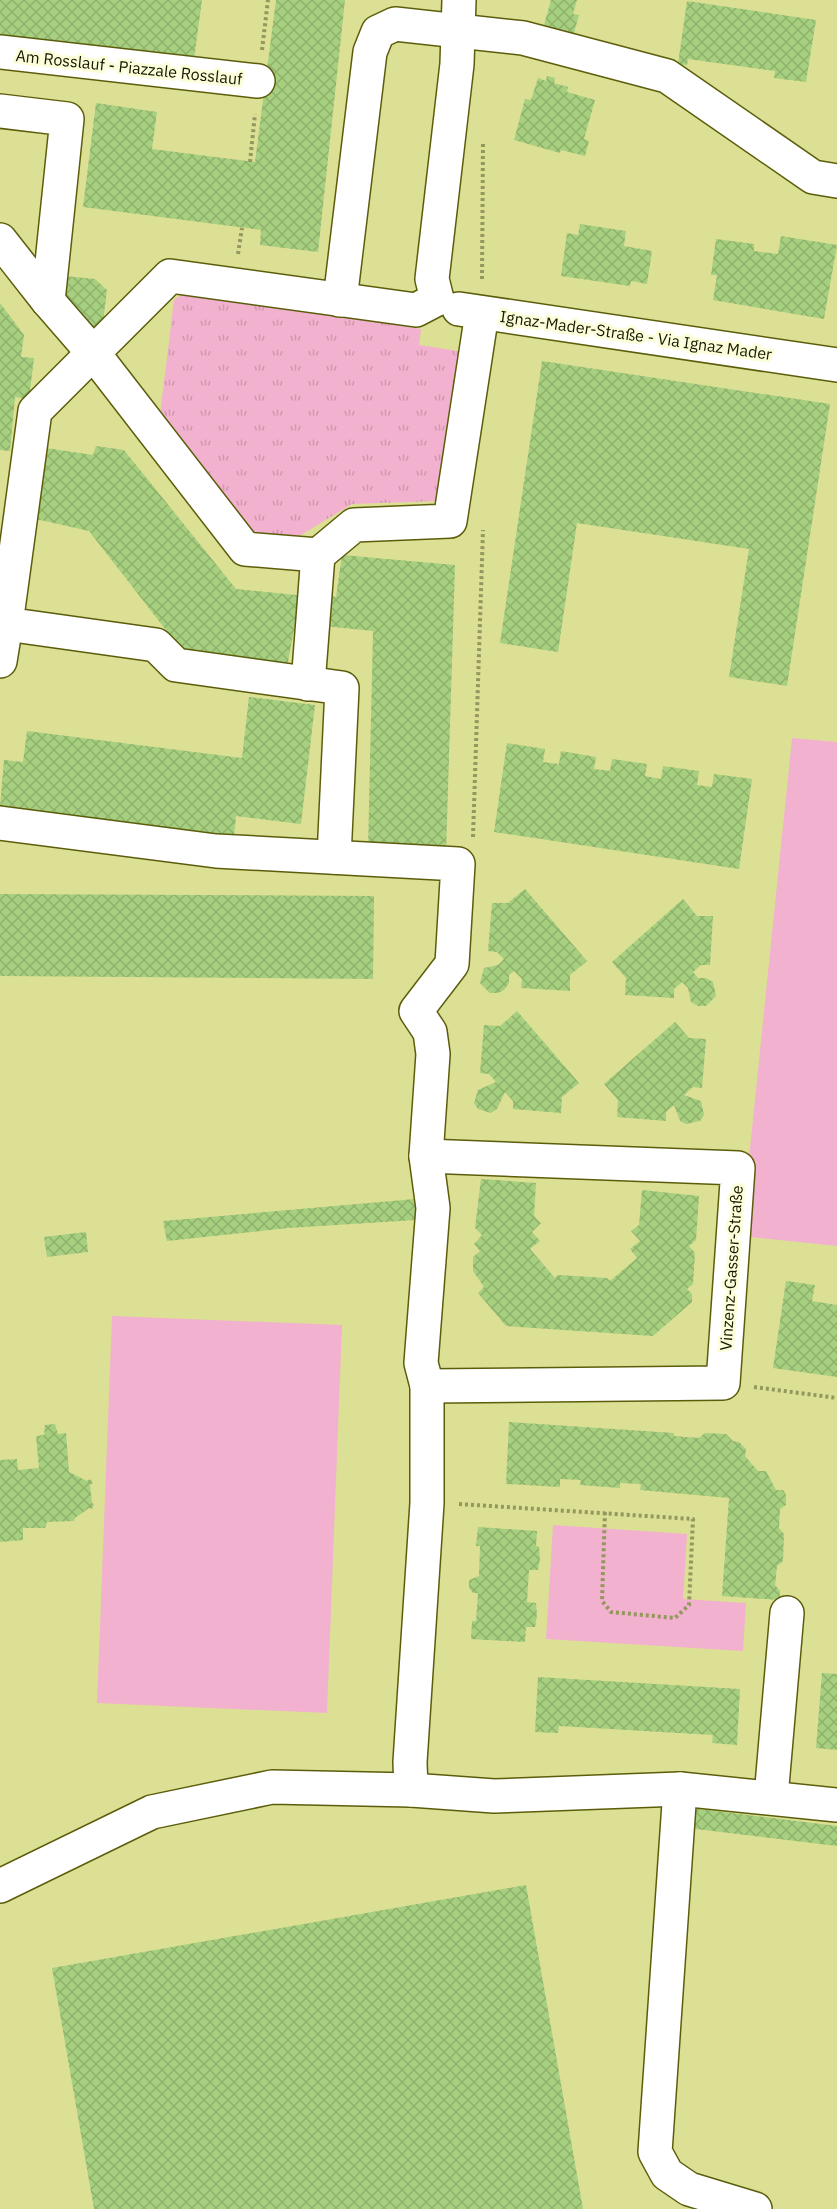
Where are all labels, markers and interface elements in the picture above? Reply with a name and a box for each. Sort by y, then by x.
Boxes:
street label: Am Rosslauf - Piazzale Rosslauf [15,45,243,89]
street label: Ignaz-Mader-Straße - Via Ignaz Mader [499,306,773,364]
street label: Vinzenz-Gasser-Straße [715,1185,747,1351]

